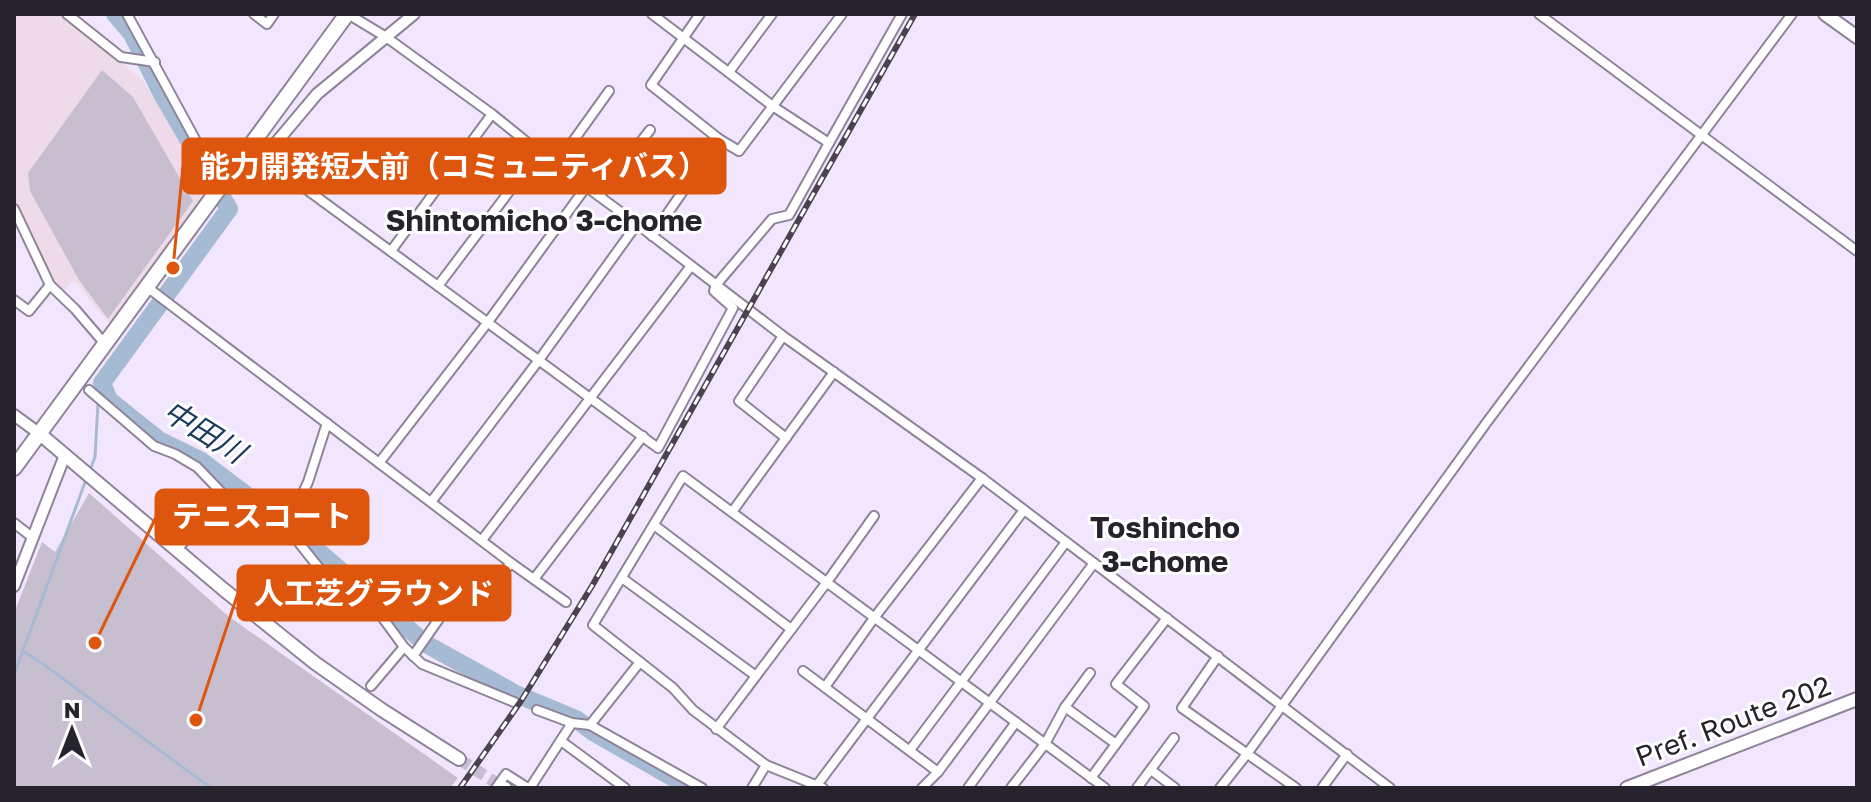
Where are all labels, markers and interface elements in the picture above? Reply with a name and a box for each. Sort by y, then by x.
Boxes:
callout: 能力開発短大前（コミュニティバス） [183,139,725,193]
text: 能力開発短大前（コミュニティバス） [200,148,708,184]
district label: Shintomicho 3-chome [385,202,703,238]
water label: 中田川 [157,392,255,472]
callout: テニスコート [156,490,368,544]
text: テニスコート [172,498,352,534]
district label: Toshincho 3-chome [1090,509,1240,579]
callout: 人工芝グラウンド [238,566,510,620]
text: 人工芝グラウンド [254,575,494,611]
street label: Pref. Route 202 [1631,668,1835,773]
north arrow [32,690,112,770]
text: N [64,696,80,723]

